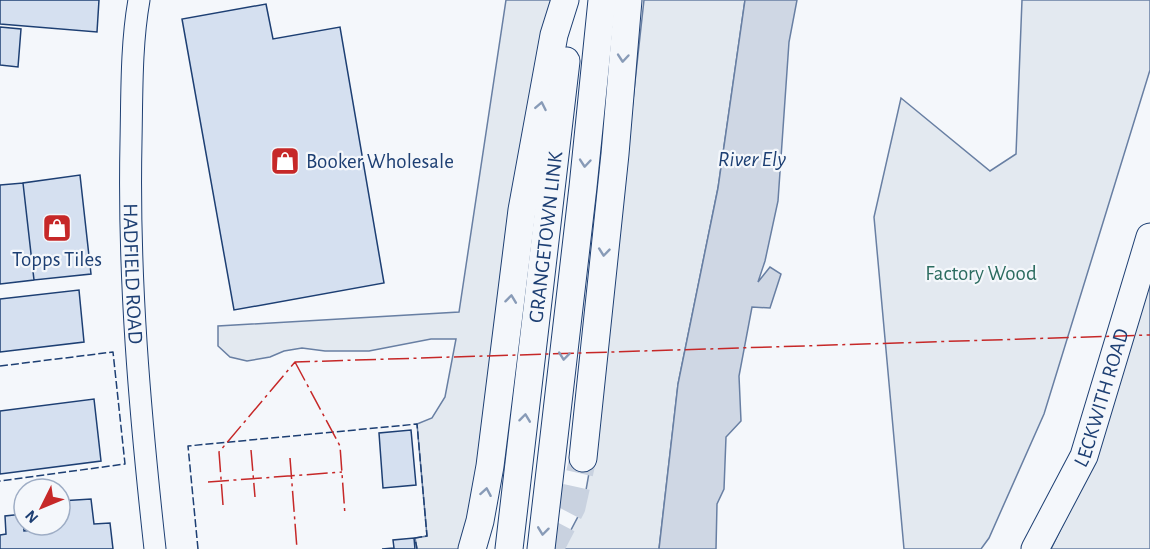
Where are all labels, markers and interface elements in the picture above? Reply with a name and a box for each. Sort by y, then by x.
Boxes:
one-way arrow [617,54,630,63]
one-way arrow [534,102,547,112]
shop icon: Booker Wholesale [269,145,301,177]
water label: River Ely [718,148,786,170]
street label: GRANGETOWN LINK [525,150,566,324]
place label: Booker Wholesale [306,151,454,172]
one-way arrow [579,158,592,167]
street label: HADFIELD ROAD [120,203,147,345]
shop icon: Topps Tiles [41,212,73,244]
one-way arrow [598,248,611,257]
place label: Topps Tiles [12,249,102,270]
park label: Factory Wood [925,263,1037,284]
one-way arrow [504,294,516,303]
street label: LECKWITH ROAD [1070,326,1132,470]
one-way arrow [558,352,571,361]
one-way arrow [518,414,531,423]
north arrow [12,477,72,537]
one-way arrow [479,488,491,497]
text: N [22,507,41,526]
one-way arrow [538,527,550,536]

